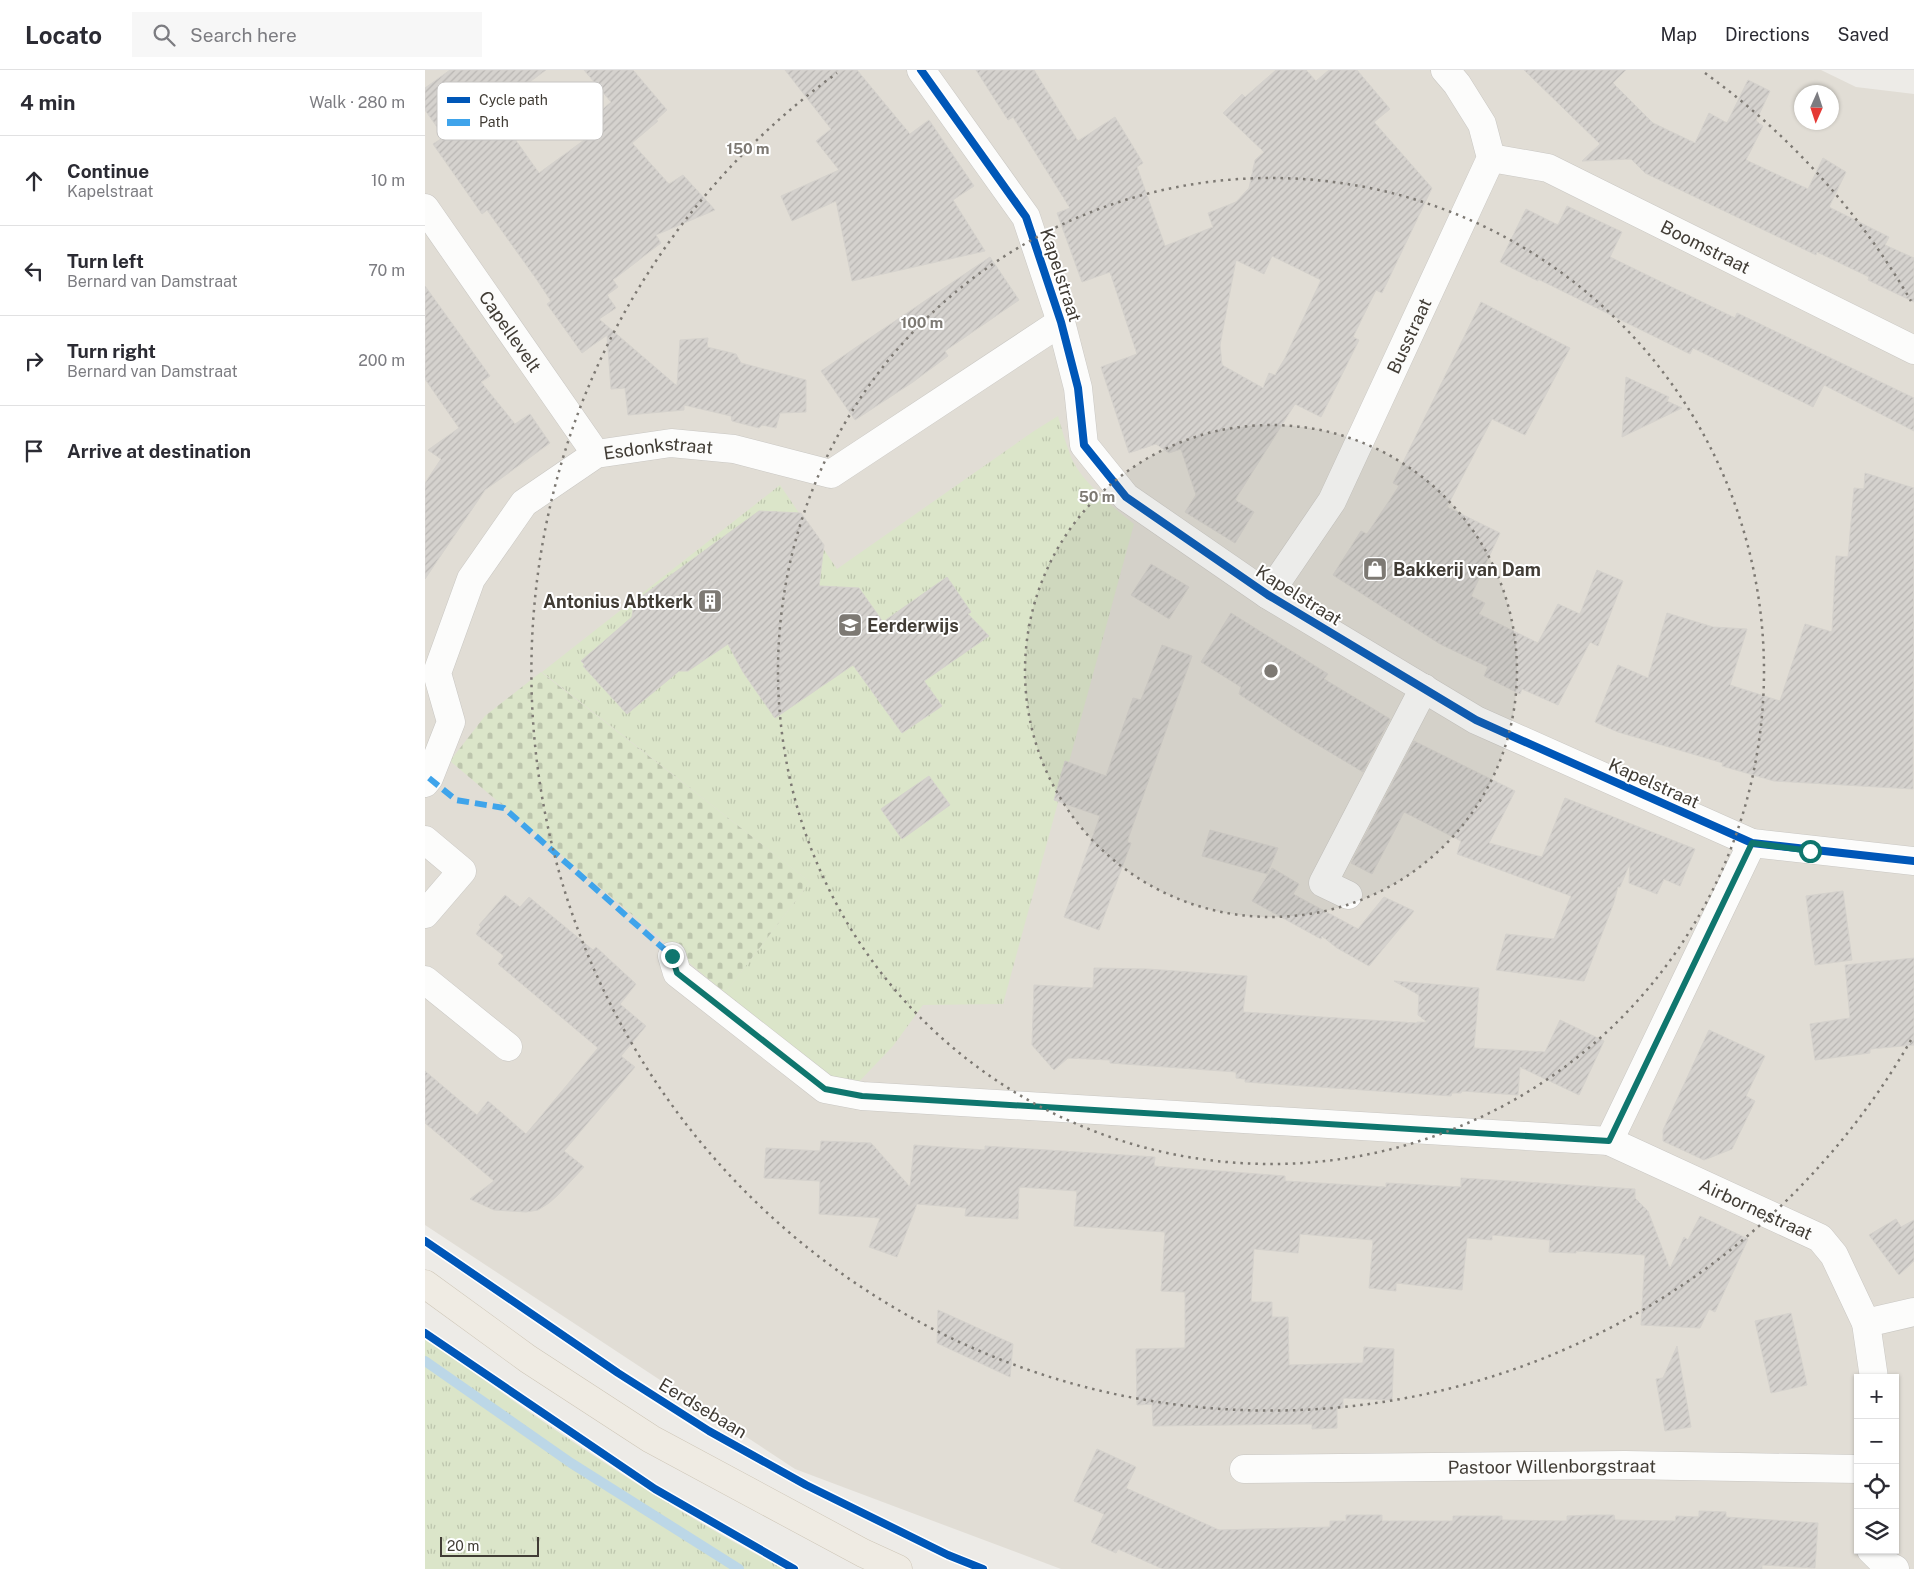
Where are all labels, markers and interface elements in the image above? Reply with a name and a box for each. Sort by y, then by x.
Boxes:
search box [132,12,482,57]
text: Locato [25,21,102,49]
icon: search [150,21,178,49]
text: Search here [190,24,297,46]
text: Map [1660,24,1697,45]
text: Directions [1725,24,1810,45]
text: Saved [1838,24,1889,45]
legend [437,82,603,140]
north arrow [1794,85,1839,130]
text: 4 min [20,90,75,115]
text: Cycle path [479,92,548,108]
text: Walk · 280 m [309,93,405,112]
text: Path [479,114,509,130]
text: 150 m [726,140,770,157]
text: Continue [67,160,149,182]
icon: ahead [20,167,48,195]
text: 10 m [371,171,405,190]
text: Kapelstraat [67,182,153,201]
street label: Boomstraat [1658,215,1754,277]
street label: Kapelstraat [1036,225,1086,325]
text: Turn left [67,250,144,272]
icon: left [20,257,48,285]
text: 70 m [368,261,405,280]
text: Bernard van Damstraat [67,272,238,291]
street label: Capellevelt [475,286,546,376]
street label: Busstraat [1382,295,1435,377]
text: 100 m [901,314,943,331]
text: Turn right [67,340,156,362]
icon: right [20,347,48,375]
text: 200 m [358,351,405,370]
text: Bernard van Damstraat [67,362,238,381]
street label: Esdonkstraat [602,432,714,463]
icon: arrive [20,437,48,465]
text: Arrive at destination [67,440,251,462]
text: 50 m [1079,488,1115,505]
shop icon: Bakkerij van Dam [1362,556,1388,582]
place label: Bakkerij van Dam [1393,559,1541,580]
street label: Kapelstraat [1252,560,1346,630]
building icon: Antonius Abtkerk [697,588,723,614]
place label: Antonius Abtkerk [543,591,694,612]
school or university icon: Eerderwijs [837,612,863,638]
place label: Eerderwijs [867,615,959,636]
centre of rings [1262,662,1280,680]
street label: Kapelstraat [1605,754,1703,812]
route start [1799,840,1822,863]
route end [661,945,684,968]
street label: Airbornestraat [1696,1174,1816,1244]
street label: Eerdsebaan [655,1373,751,1443]
map controls [1854,1374,1899,1554]
button: + [1854,1374,1899,1419]
button: − [1854,1419,1899,1464]
street label: Pastoor Willenborgstraat [1448,1454,1656,1477]
button: locate [1854,1464,1899,1509]
button: layers [1854,1509,1899,1554]
scale bar [440,1534,539,1557]
text: 20 m [447,1538,479,1554]

